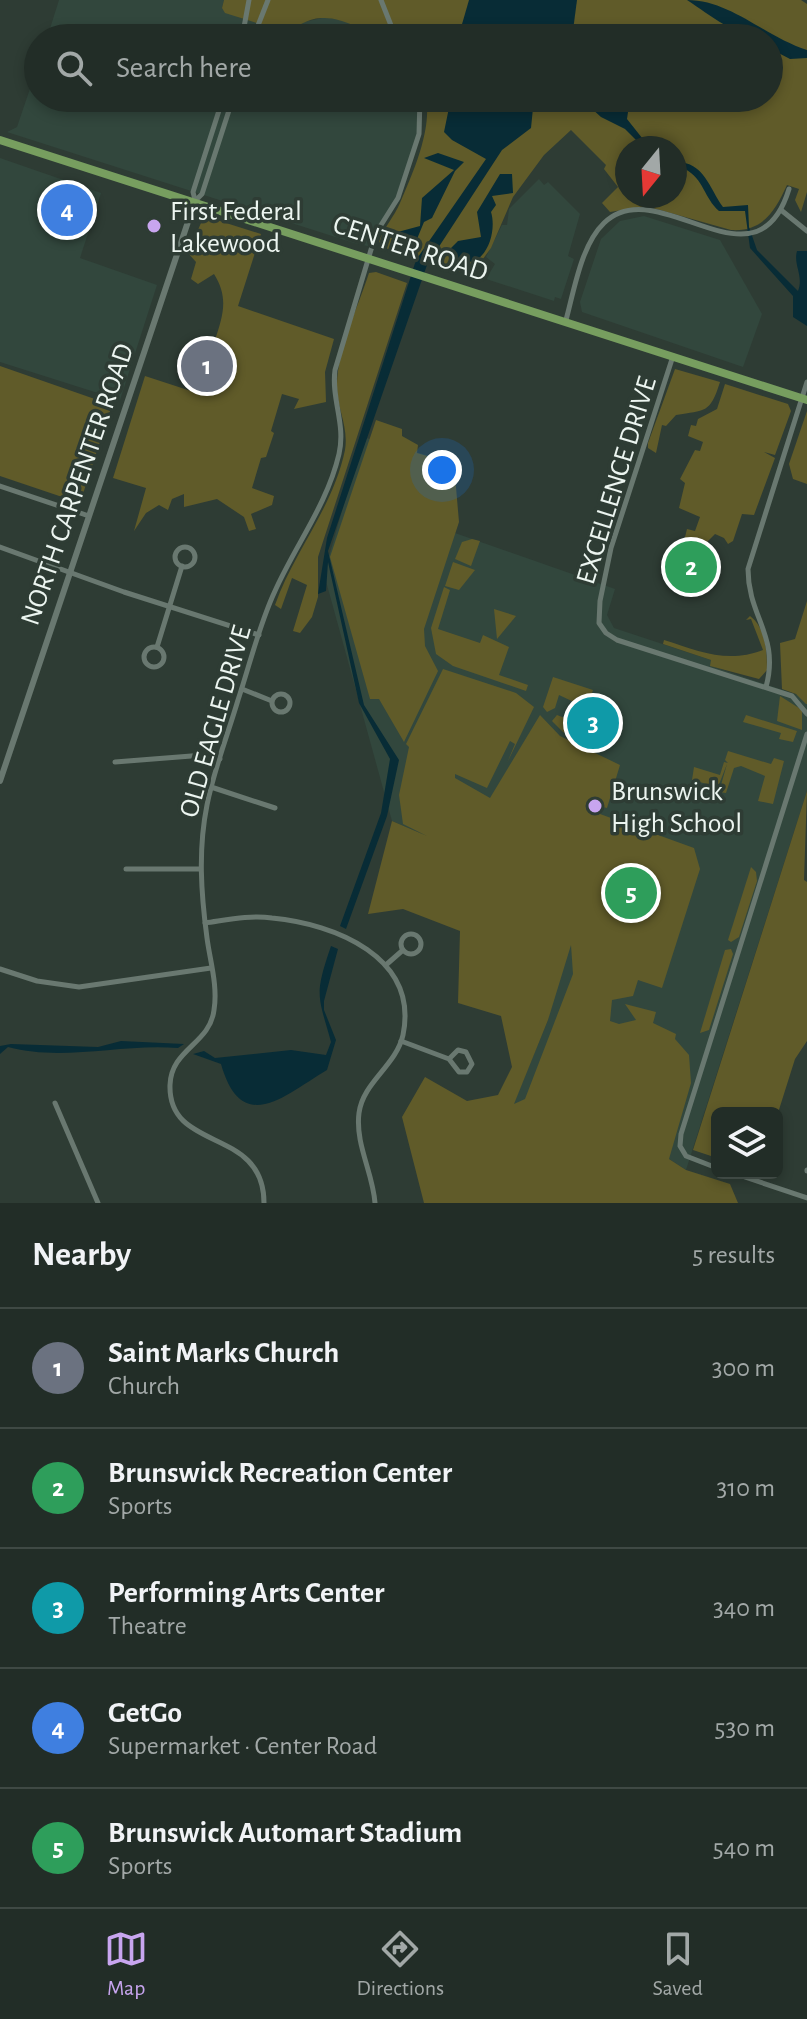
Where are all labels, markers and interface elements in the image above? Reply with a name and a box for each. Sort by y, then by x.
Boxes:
search box [24,24,783,112]
icon: search [52,46,96,90]
text: Search here [116,53,252,83]
north arrow [615,136,687,208]
pin: 4 [41,180,93,240]
place label: First Federal Lakewood [170,198,302,258]
street label: CENTER ROAD [329,211,491,287]
marker: First Federal Lakewood [145,217,163,235]
pin: 1 [181,336,233,396]
street label: NORTH CARPENTER ROAD [17,340,139,629]
street label: EXCELLENCE DRIVE [572,373,662,588]
your location [422,450,462,490]
pin: 2 [665,537,717,597]
street label: OLD EAGLE DRIVE [175,623,257,821]
pin: 3 [567,693,619,753]
place label: Brunswick High School [611,778,742,838]
marker: Brunswick High School [586,797,604,815]
pin: 5 [605,863,657,923]
map controls [711,1107,783,1179]
button: layers [711,1107,783,1179]
text: Nearby [32,1238,131,1272]
text: 5 results [692,1242,775,1268]
text: Saint Marks Church [108,1338,339,1368]
text: 1 [53,1355,63,1381]
text: 300 m [712,1355,775,1381]
text: Church [108,1373,180,1399]
text: Brunswick Recreation Center [108,1458,452,1488]
text: 2 [52,1475,64,1501]
text: 310 m [717,1475,775,1501]
text: Sports [108,1493,172,1519]
text: Performing Arts Center [108,1578,385,1608]
text: 3 [52,1595,64,1621]
text: 340 m [713,1595,775,1621]
text: Theatre [108,1613,187,1639]
text: GetGo [108,1698,182,1728]
text: 4 [51,1715,65,1741]
text: 530 m [715,1715,775,1741]
text: Supermarket · Center Road [108,1733,377,1759]
text: Brunswick Automart Stadium [108,1818,462,1848]
text: 5 [52,1835,64,1861]
text: 540 m [713,1835,775,1861]
text: Sports [108,1853,172,1879]
tab: Map [104,1927,148,2001]
tab: Directions [356,1927,444,2001]
tab: Saved [652,1927,703,2001]

